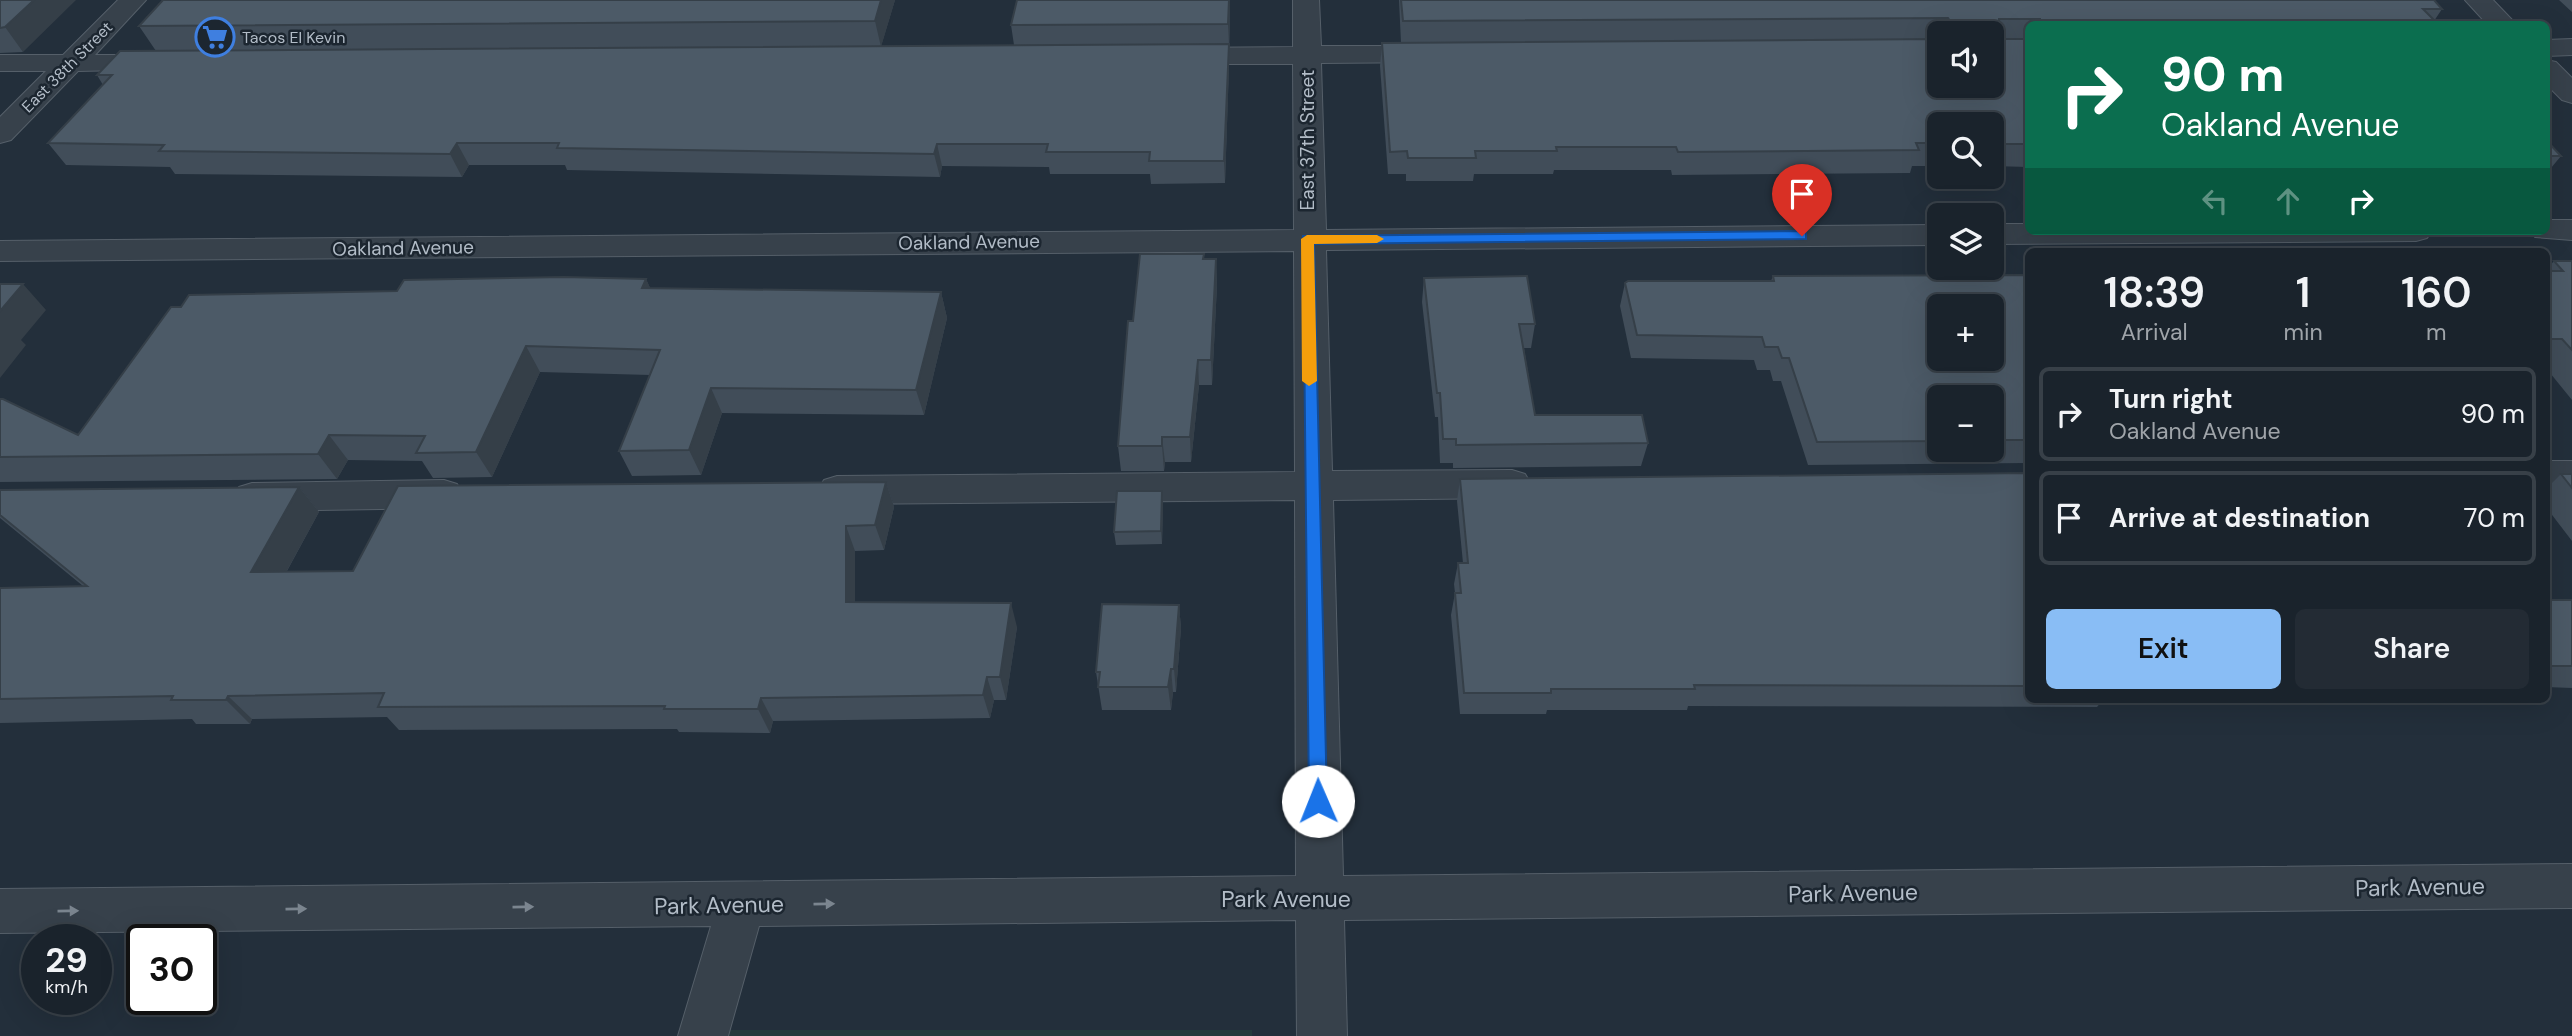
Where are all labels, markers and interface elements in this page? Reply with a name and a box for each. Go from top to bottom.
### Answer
supermarket icon: Tacos El Kevin [194,16,236,58]
street label: East 38th Street [17,17,117,117]
map controls [1927,21,2004,462]
button: sound [1927,21,2004,98]
place label: Tacos El Kevin [242,27,345,48]
text: 90 m [2161,42,2284,106]
icon: right [2046,49,2137,140]
street label: East 37th Street [1295,69,1320,211]
text: Oakland Avenue [2161,104,2400,146]
button: search [1927,112,2004,189]
pin [1772,164,1832,236]
icon: arrive [1783,175,1821,213]
icon: left [2196,182,2234,220]
icon: ahead [2269,182,2307,220]
icon: right [2342,182,2380,220]
button: layers [1927,203,2004,280]
street label: Oakland Avenue [898,228,1040,256]
street label: Oakland Avenue [332,234,474,262]
text: 18:39 [2103,265,2205,320]
text: 1 [2296,265,2310,320]
text: 160 [2401,265,2472,320]
button: + [1927,294,2004,371]
text: Arrival [2121,317,2188,347]
text: min [2283,317,2323,347]
text: m [2426,317,2447,347]
text: Turn right [2109,382,2233,416]
button: − [1927,385,2004,462]
icon: right [2050,395,2088,433]
text: 90 m [2461,397,2525,431]
text: Oakland Avenue [2109,416,2280,446]
icon: arrive [2050,499,2088,537]
text: Arrive at destination [2109,501,2370,535]
text: 70 m [2464,501,2525,535]
button: Exit [2046,609,2281,689]
button: Share [2295,609,2529,689]
position arrow [1281,764,1355,838]
street label: Park Avenue [2355,871,2485,903]
street label: Park Avenue [1788,877,1918,909]
street label: Park Avenue [1221,884,1351,914]
street label: Park Avenue [654,889,784,921]
one-way arrow [813,898,835,909]
one-way arrow [512,901,534,913]
one-way arrow [285,903,307,915]
one-way arrow [57,905,79,917]
speed limit sign: 30 [126,924,217,1015]
text: 29 [45,937,88,983]
text: km/h [45,975,88,999]

